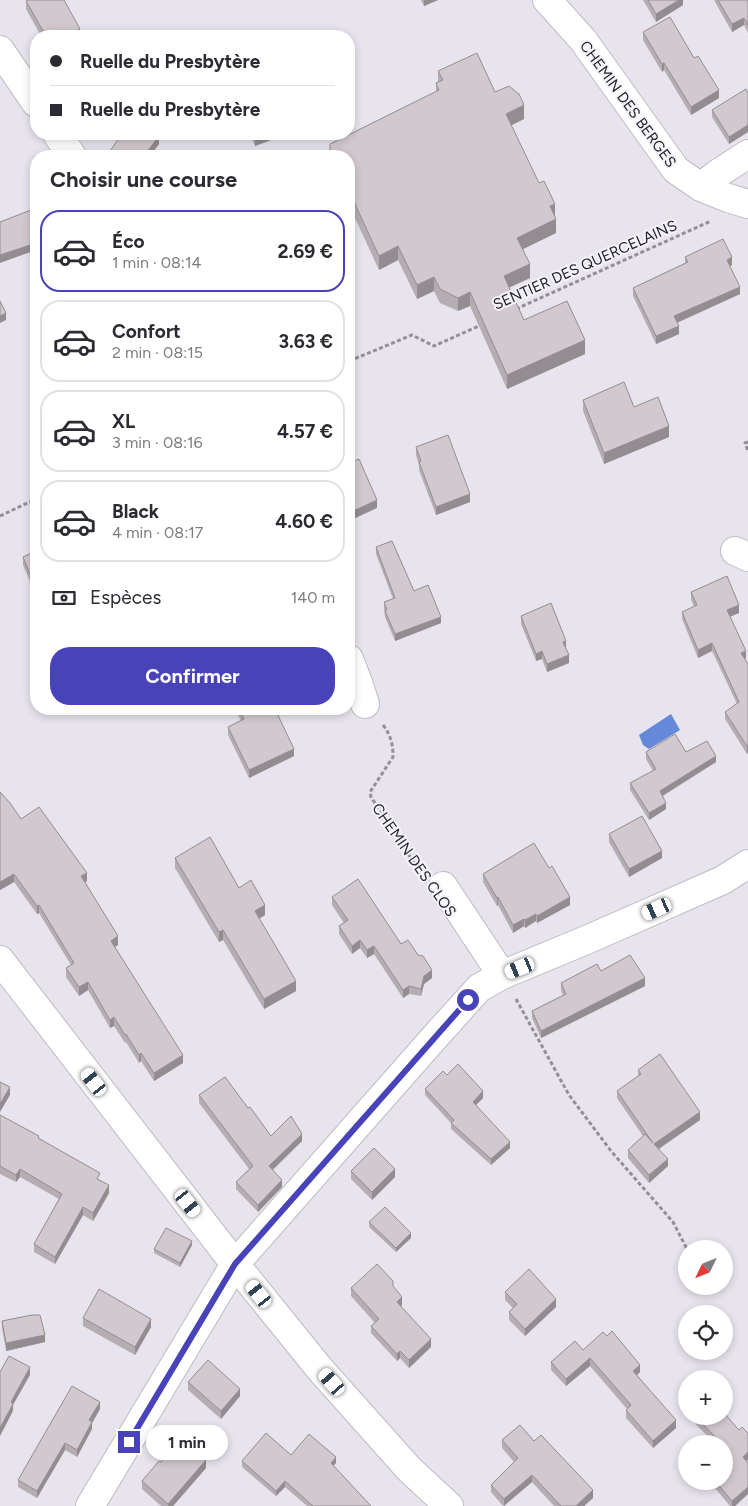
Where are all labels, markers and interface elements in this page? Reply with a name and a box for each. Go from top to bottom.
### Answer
street label: CHEMIN DES BERGES [576,37,680,171]
text: Ruelle du Presbytère [80,50,260,73]
text: Ruelle du Presbytère [80,98,260,121]
text: Choisir une course [50,166,237,193]
street label: SENTIER DES QUERCELAINS [490,216,680,314]
icon: car [52,229,97,274]
text: Éco [112,230,145,253]
text: 2.69 € [278,240,333,263]
text: 1 min · 08:14 [112,253,201,272]
icon: car [52,319,97,364]
text: Confort [112,320,181,343]
text: 3.63 € [278,330,333,353]
text: 2 min · 08:15 [112,343,203,362]
icon: car [52,409,97,454]
text: XL [112,410,135,433]
text: 4.57 € [277,420,333,443]
text: 3 min · 08:16 [112,433,203,452]
icon: car [52,499,97,544]
text: Black [112,500,159,523]
text: 4.60 € [275,510,333,533]
text: 4 min · 08:17 [112,523,203,542]
icon: cash [50,584,78,612]
text: Espèces [90,586,161,609]
text: 140 m [291,588,335,607]
button: Confirmer [50,647,335,705]
street label: CHEMIN DES CLOS [368,800,460,920]
car [640,896,673,922]
car [503,955,536,981]
route start [457,989,479,1011]
car [78,1066,109,1098]
car [172,1187,203,1219]
north arrow [678,1240,732,1295]
map controls [678,1240,733,1490]
car [243,1278,274,1310]
button: locate [678,1305,733,1360]
car [316,1366,347,1398]
button: + [678,1370,733,1425]
callout: 1 min [146,1424,229,1460]
route end [118,1431,140,1453]
text: 1 min [168,1433,206,1452]
button: − [678,1435,733,1490]

